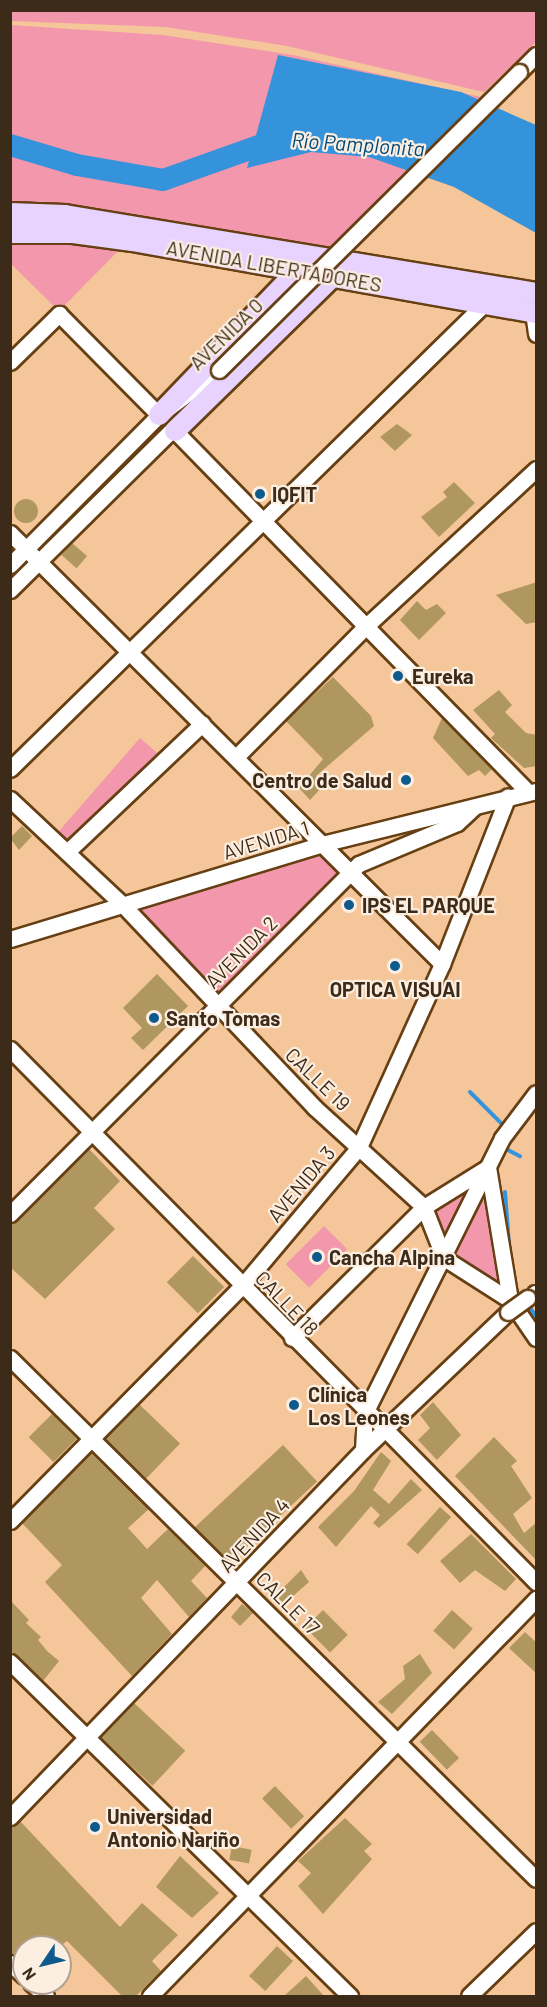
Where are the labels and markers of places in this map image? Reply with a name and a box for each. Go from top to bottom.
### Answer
place label: IQFIT [272,482,317,506]
marker: IQFIT [253,487,267,501]
place label: Eureka [412,664,474,688]
marker: Eureka [389,667,407,685]
place label: Centro de Salud [252,768,392,792]
marker: Centro de Salud [397,771,415,789]
place label: IPS EL PARQUE [362,893,495,917]
marker: IPS EL PARQUE [340,896,358,914]
marker: OPTICA VISUAl [386,957,404,975]
place label: OPTICA VISUAl [330,977,460,1001]
place label: Santo Tomas [166,1006,280,1030]
marker: Santo Tomas [147,1011,161,1025]
place label: Cancha Alpina [329,1245,455,1269]
marker: Cancha Alpina [310,1250,324,1264]
place label: Clínica Los Leones [308,1382,410,1429]
marker: Clínica Los Leones [285,1396,303,1414]
place label: Universidad Antonio Nariño [107,1804,240,1851]
marker: Universidad Antonio Nariño [88,1820,102,1834]

